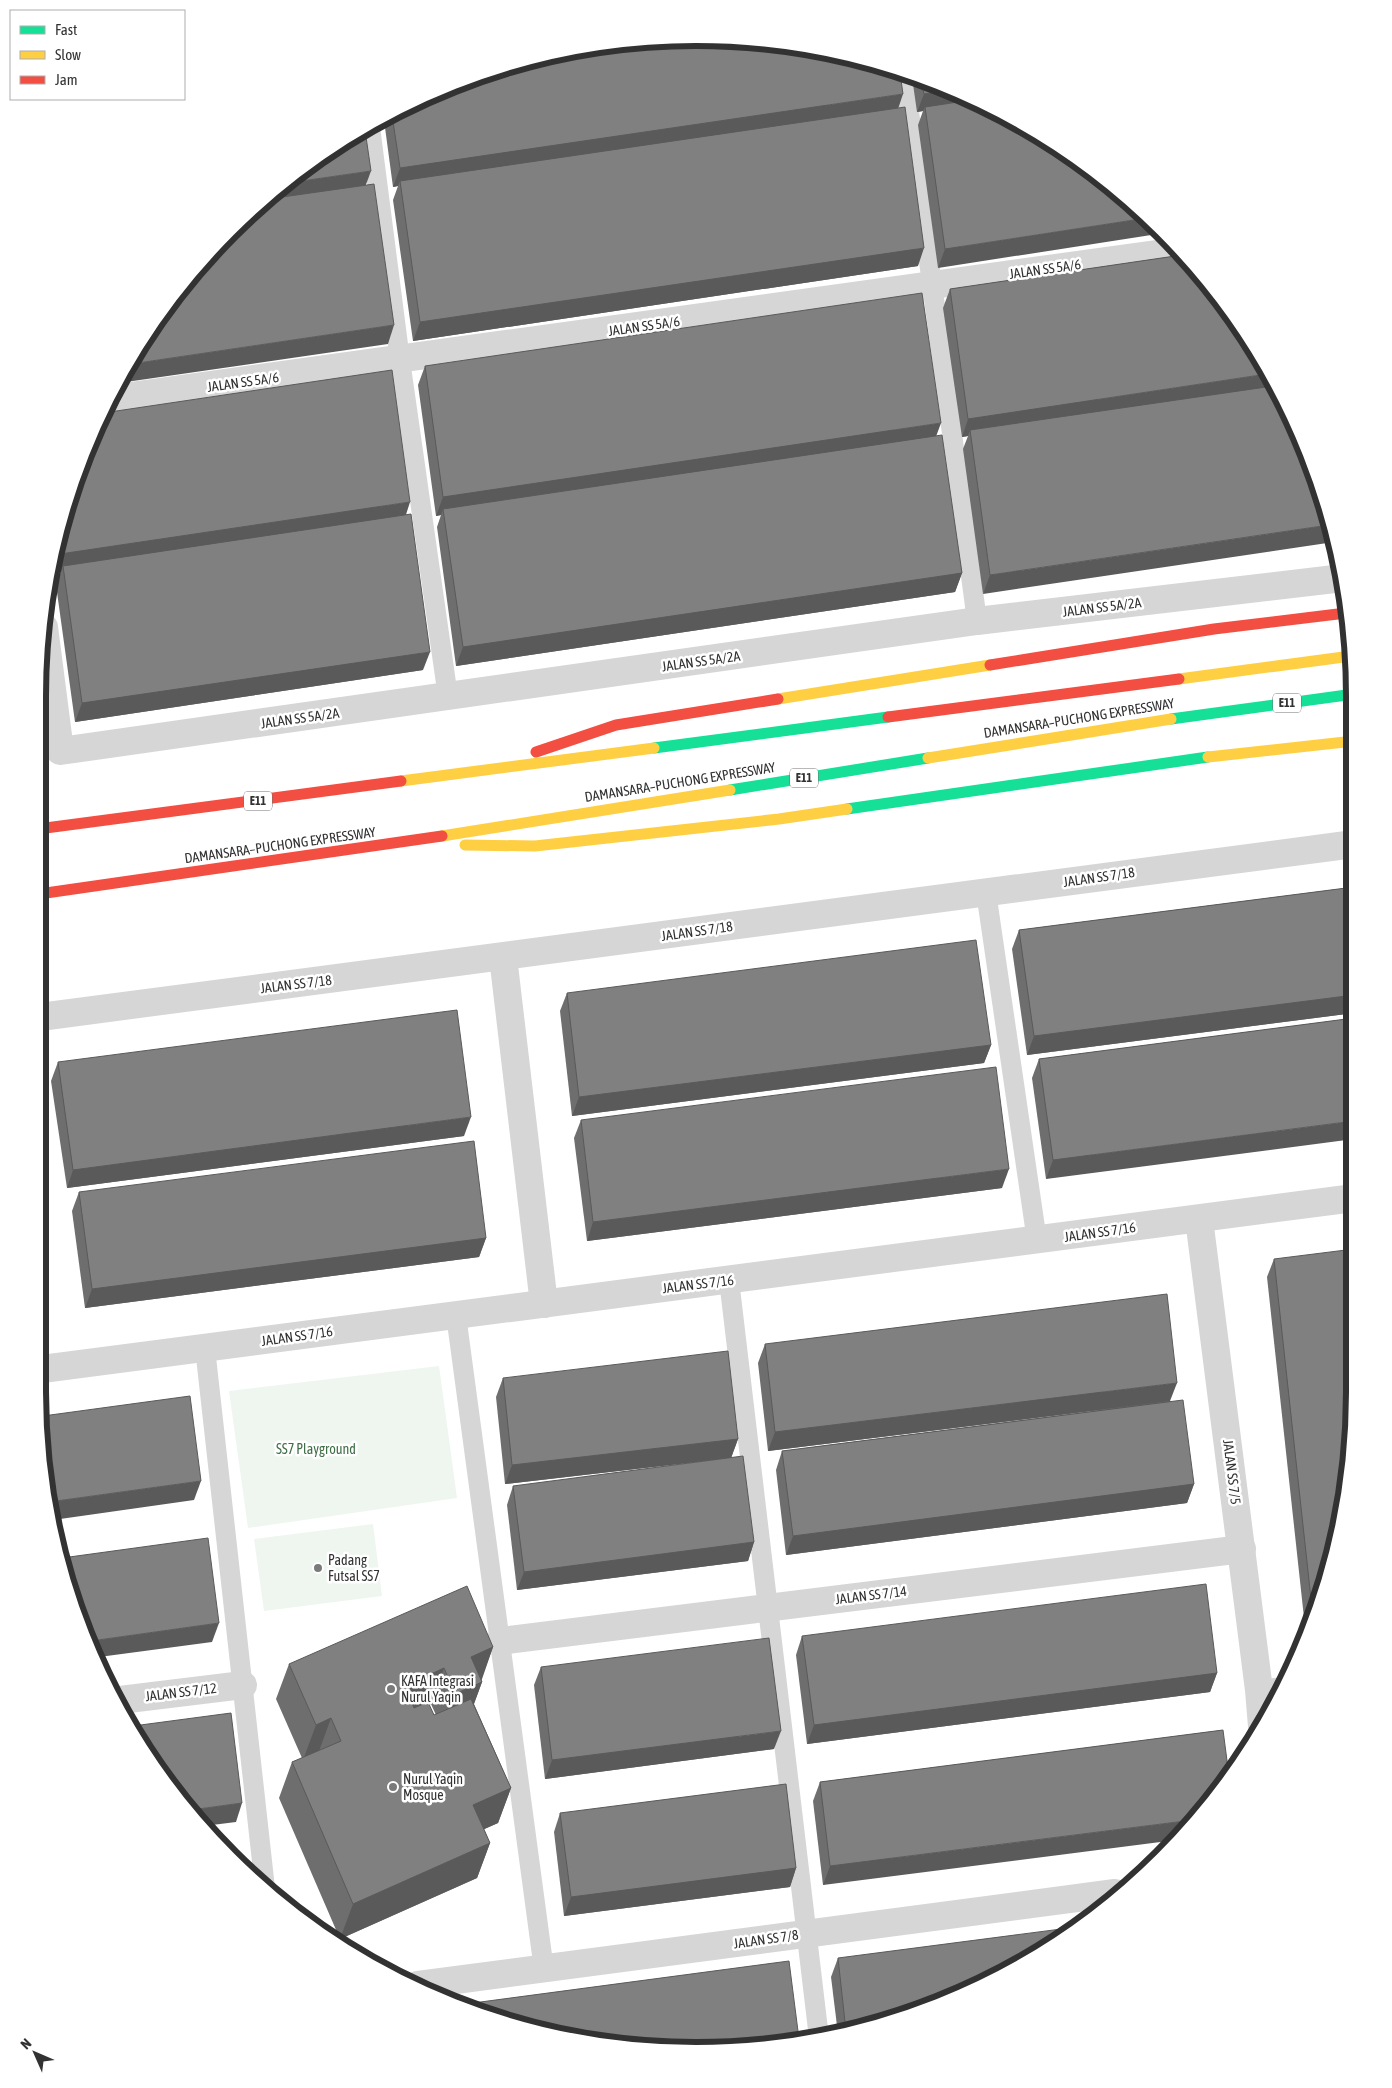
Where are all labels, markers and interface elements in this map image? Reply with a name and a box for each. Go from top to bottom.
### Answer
legend [10,10,185,100]
text: Fast [55,21,77,38]
text: Slow [55,46,81,63]
text: Jam [55,71,78,88]
street label: JALAN SS 5A/6 [1008,256,1082,282]
street label: JALAN SS 5A/6 [607,313,681,339]
street label: JALAN SS 5A/6 [206,369,280,395]
street label: JALAN SS 5A/2A [1062,594,1142,620]
street label: JALAN SS 5A/2A [661,648,741,674]
road number: E11 [1273,694,1301,712]
street label: DAMANSARA–PUCHONG EXPRESSWAY [983,695,1176,741]
street label: JALAN SS 5A/2A [260,705,340,731]
street label: DAMANSARA–PUCHONG EXPRESSWAY [584,759,777,805]
road number: E11 [790,768,818,788]
road number: E11 [244,791,272,810]
street label: DAMANSARA–PUCHONG EXPRESSWAY [183,824,377,866]
street label: JALAN SS 7/18 [1062,864,1136,890]
street label: JALAN SS 7/18 [660,918,734,944]
street label: JALAN SS 7/18 [259,972,333,996]
street label: JALAN SS 7/16 [1063,1219,1137,1245]
street label: JALAN SS 7/16 [661,1272,735,1296]
street label: JALAN SS 7/16 [260,1323,334,1349]
street label: JALAN SS 7/5 [1220,1439,1244,1505]
park label: SS7 Playground [276,1441,356,1457]
place label: Padang Futsal SS7 [328,1552,380,1584]
marker: Padang Futsal SS7 [312,1562,324,1574]
street label: JALAN SS 7/14 [834,1583,908,1607]
place label: KAFA Integrasi Nurul Yaqin [401,1673,474,1705]
street label: JALAN SS 7/12 [144,1680,218,1704]
marker: KAFA Integrasi Nurul Yaqin [385,1683,397,1695]
place label: Nurul Yaqin Mosque [403,1771,463,1803]
marker: Nurul Yaqin Mosque [387,1781,399,1793]
street label: JALAN SS 7/8 [733,1926,800,1951]
north arrow [10,2028,60,2078]
text: N [17,2035,34,2052]

